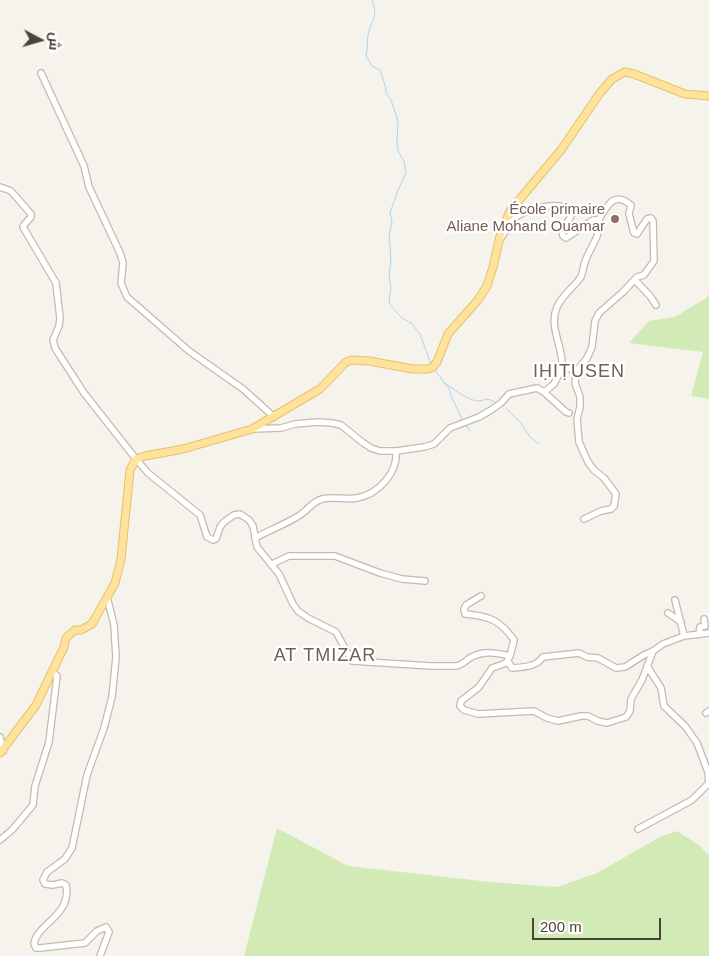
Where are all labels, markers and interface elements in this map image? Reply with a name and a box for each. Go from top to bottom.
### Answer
north arrow [15,15,65,65]
text: ش [46,32,64,51]
place label: École primaire Aliane Mohand Ouamar [447,201,605,236]
marker: École primaire Aliane Mohand Ouamar [609,213,621,225]
district label: IḤIṬUSEN [532,361,626,383]
district label: AT TMIZAR [273,645,377,667]
scale bar [534,908,663,940]
text: 200 m [540,918,582,935]

